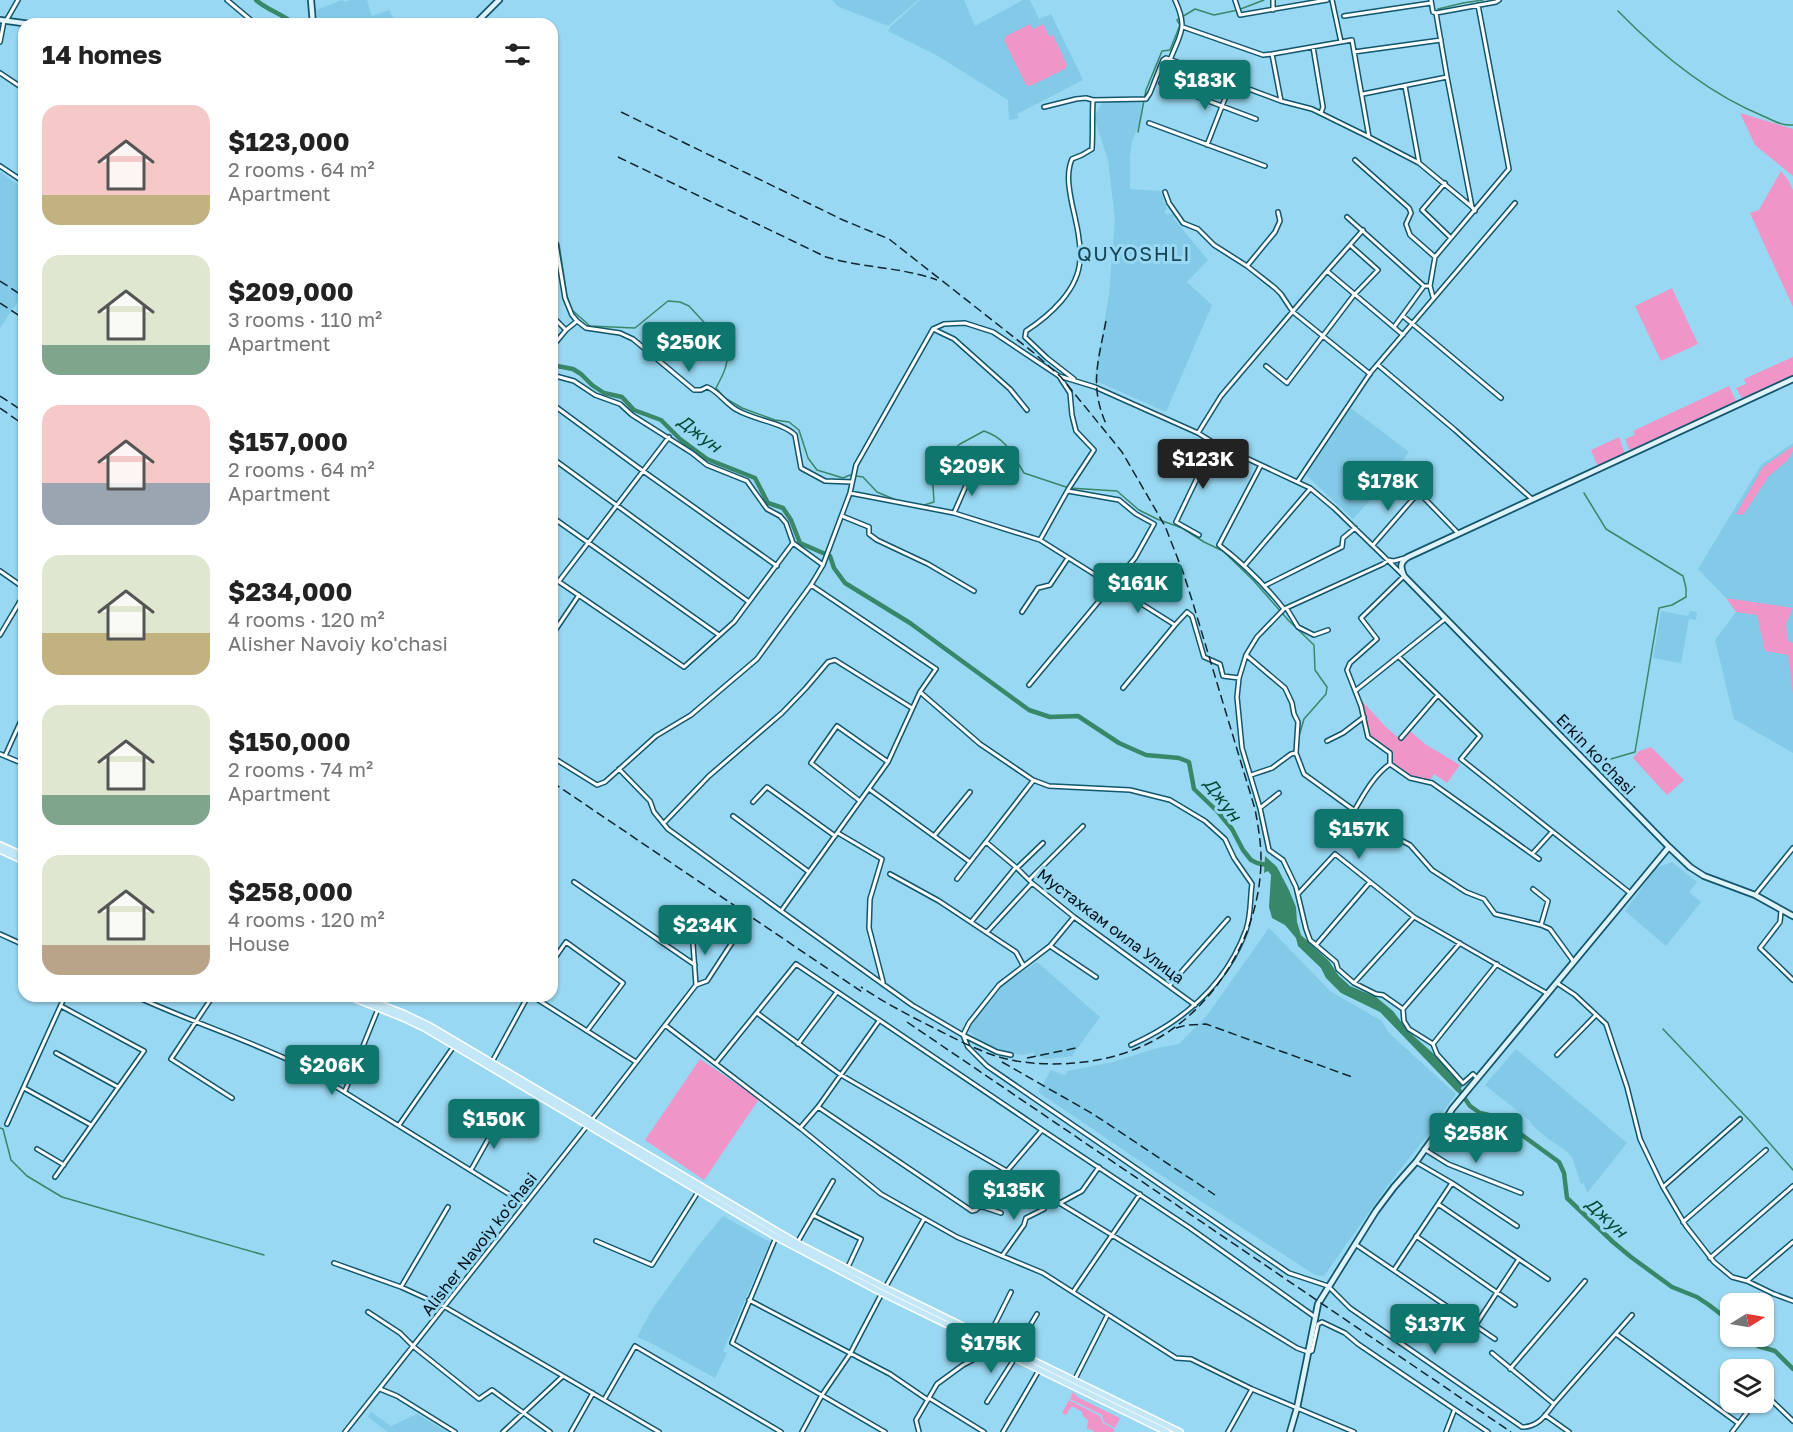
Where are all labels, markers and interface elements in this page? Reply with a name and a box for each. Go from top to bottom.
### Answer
icon: filters [501,38,534,71]
text: 14 homes [42,39,162,70]
pin: $183K [1163,60,1247,111]
text: $183K [1173,67,1237,91]
text: $123,000 [228,126,350,157]
icon: home [90,129,162,201]
text: 2 rooms · 64 m² [228,157,375,181]
text: Apartment [228,181,331,205]
district label: QUYOSHLI [1077,241,1191,265]
text: $209,000 [228,276,354,307]
icon: home [90,279,162,351]
text: 3 rooms · 110 m² [228,307,382,331]
pin: $250K [647,322,731,373]
text: $250K [656,329,722,353]
text: Apartment [228,331,331,355]
water label: Джун [673,409,727,457]
text: $157,000 [228,426,348,457]
icon: home [90,429,162,501]
pin: $123K [1161,439,1245,490]
pin: $209K [930,446,1014,497]
text: $123K [1172,446,1234,470]
text: $209K [939,453,1005,477]
text: 2 rooms · 64 m² [228,457,375,481]
pin: $178K [1346,461,1430,512]
text: $178K [1357,468,1419,492]
text: Apartment [228,481,331,505]
pin: $161K [1096,563,1180,614]
text: $161K [1107,570,1169,594]
text: $234,000 [228,576,352,607]
icon: home [90,579,162,651]
text: 4 rooms · 120 m² [228,607,385,631]
text: Alisher Navoiy ko'chasi [228,631,448,655]
street label: Erkin ko'chasi [1552,709,1640,799]
text: $150,000 [228,726,351,757]
icon: home [90,729,162,801]
text: 2 rooms · 74 m² [228,757,373,781]
water label: Джун [1199,772,1247,826]
text: Apartment [228,781,331,805]
pin: $157K [1317,809,1401,860]
text: $157K [1328,816,1390,840]
street label: Мустахкам оила Улица [1033,864,1189,988]
text: $258,000 [228,876,353,907]
icon: home [90,879,162,951]
pin: $234K [663,905,747,956]
text: 4 rooms · 120 m² [228,907,385,931]
text: $234K [673,912,737,936]
text: House [228,931,290,955]
pin: $206K [290,1045,374,1096]
text: $206K [299,1052,365,1076]
pin: $150K [452,1099,536,1150]
text: $150K [462,1106,526,1130]
pin: $258K [1434,1113,1518,1164]
text: $258K [1443,1120,1509,1144]
street label: Alisher Navoiy ko'chasi [417,1169,541,1319]
pin: $135K [972,1170,1056,1221]
text: $135K [983,1177,1045,1201]
water label: Джун [1581,1192,1633,1242]
north arrow [1720,1293,1774,1347]
map controls [1720,1293,1774,1413]
pin: $137K [1393,1304,1477,1355]
text: $137K [1404,1311,1466,1335]
pin: $175K [949,1323,1033,1374]
text: $175K [960,1330,1022,1354]
button: layers [1720,1359,1774,1413]

